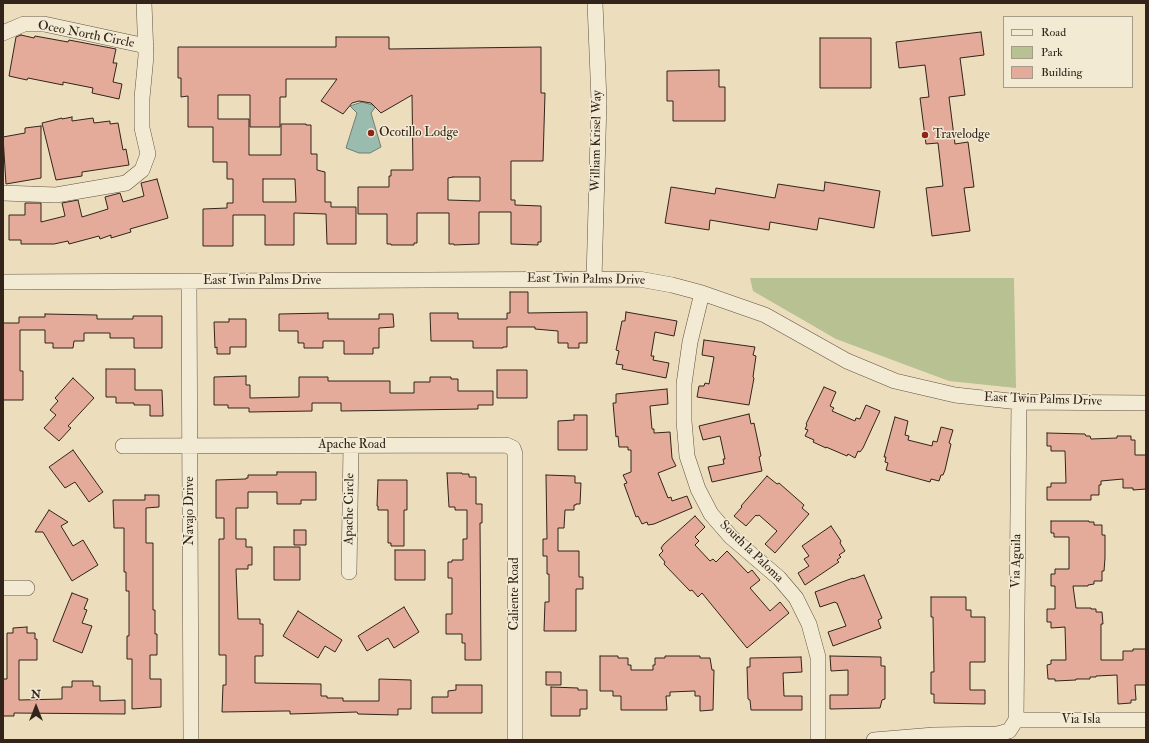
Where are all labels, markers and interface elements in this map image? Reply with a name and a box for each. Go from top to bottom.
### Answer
legend [1003,16,1133,88]
street label: Oceo North Circle [36,18,136,52]
text: Road [1041,25,1066,40]
text: Park [1041,45,1063,60]
text: Building [1041,65,1082,80]
street label: William Krisel Way [588,90,606,192]
place label: Ocotillo Lodge [379,125,458,141]
place label: Travelodge [933,127,990,143]
marker: Ocotillo Lodge [366,128,376,138]
marker: Travelodge [920,130,930,140]
street label: East Twin Palms Drive [527,271,645,289]
street label: East Twin Palms Drive [203,273,321,289]
street label: East Twin Palms Drive [984,390,1102,410]
street label: Apache Road [318,437,386,453]
street label: Apache Circle [342,473,358,545]
street label: Navajo Drive [182,476,198,546]
street label: South la Paloma [716,518,786,586]
street label: Via Aguila [1009,534,1025,588]
street label: Caliente Road [507,557,523,631]
north arrow [16,687,56,727]
text: N [31,688,41,701]
street label: Via Isla [1061,712,1101,728]

